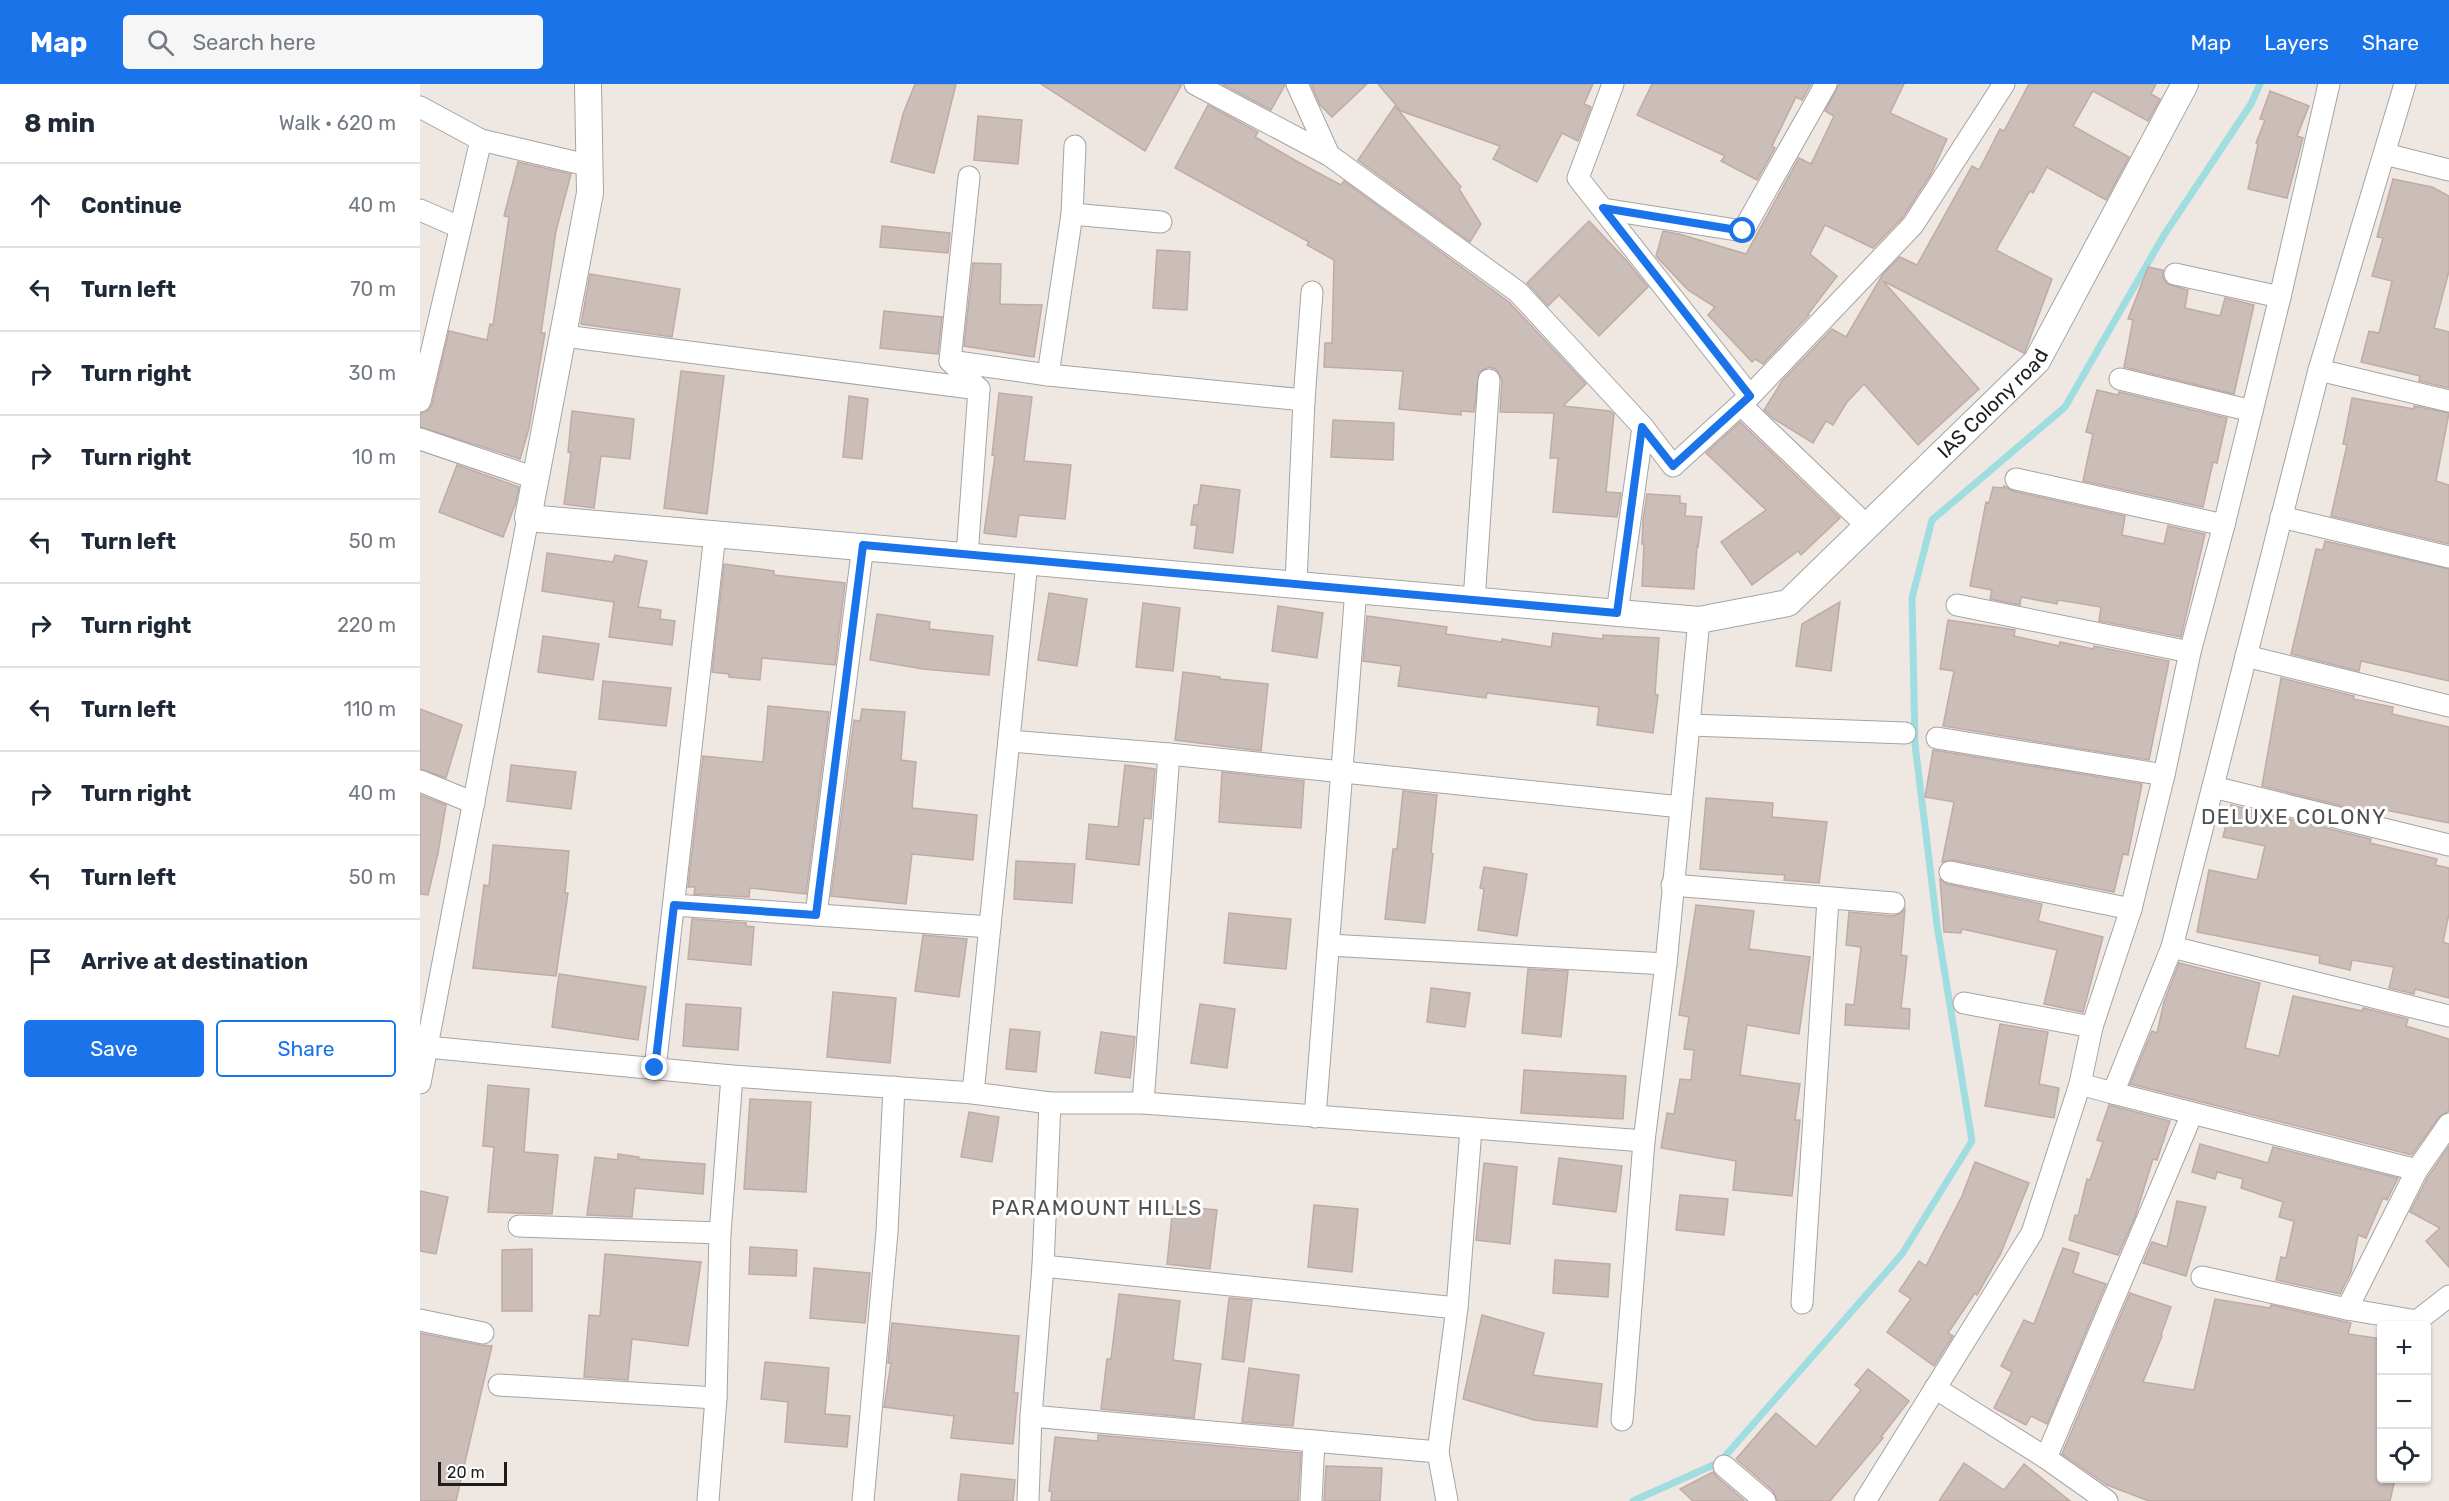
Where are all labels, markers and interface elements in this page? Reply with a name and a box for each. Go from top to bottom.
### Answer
search box [123,15,543,69]
text: Map [30,26,87,59]
icon: search [144,26,177,59]
text: Search here [192,29,316,56]
text: Map [2190,30,2231,55]
text: Layers [2264,30,2329,55]
text: Share [2362,30,2419,55]
text: 8 min [24,108,95,139]
text: Walk · 620 m [279,111,396,135]
icon: ahead [24,189,57,222]
text: Continue [81,192,182,219]
text: 40 m [348,193,396,217]
route start [1729,217,1755,243]
icon: left [24,273,57,306]
text: Turn left [81,276,176,303]
text: 70 m [350,277,396,301]
street label: IAS Colony road [1932,345,2053,463]
icon: right [24,357,57,390]
text: Turn right [81,360,191,387]
text: 30 m [349,361,396,385]
icon: right [24,441,57,474]
text: Turn right [81,444,191,471]
text: 10 m [352,445,396,469]
icon: left [24,525,57,558]
text: Turn left [81,528,176,555]
text: 50 m [349,529,396,553]
icon: right [24,609,57,642]
text: Turn right [81,612,191,639]
text: 220 m [337,613,396,637]
icon: left [24,693,57,726]
text: Turn left [81,696,176,723]
text: 110 m [344,697,396,721]
icon: right [24,777,57,810]
text: Turn right [81,780,191,807]
text: 40 m [348,781,396,805]
district label: DELUXE COLONY [2201,804,2387,829]
icon: left [24,861,57,894]
text: Turn left [81,864,176,891]
text: 50 m [349,865,396,889]
icon: arrive [24,945,57,978]
text: Arrive at destination [81,948,308,975]
button: Save [24,1020,204,1077]
button: Share [216,1020,396,1077]
route end [641,1054,667,1080]
district label: PARAMOUNT HILLS [991,1195,1203,1220]
map controls [2377,1321,2431,1483]
button: + [2377,1321,2431,1375]
button: − [2377,1375,2431,1429]
button: locate [2377,1429,2431,1483]
scale bar [438,1459,507,1486]
text: 20 m [447,1463,485,1482]

